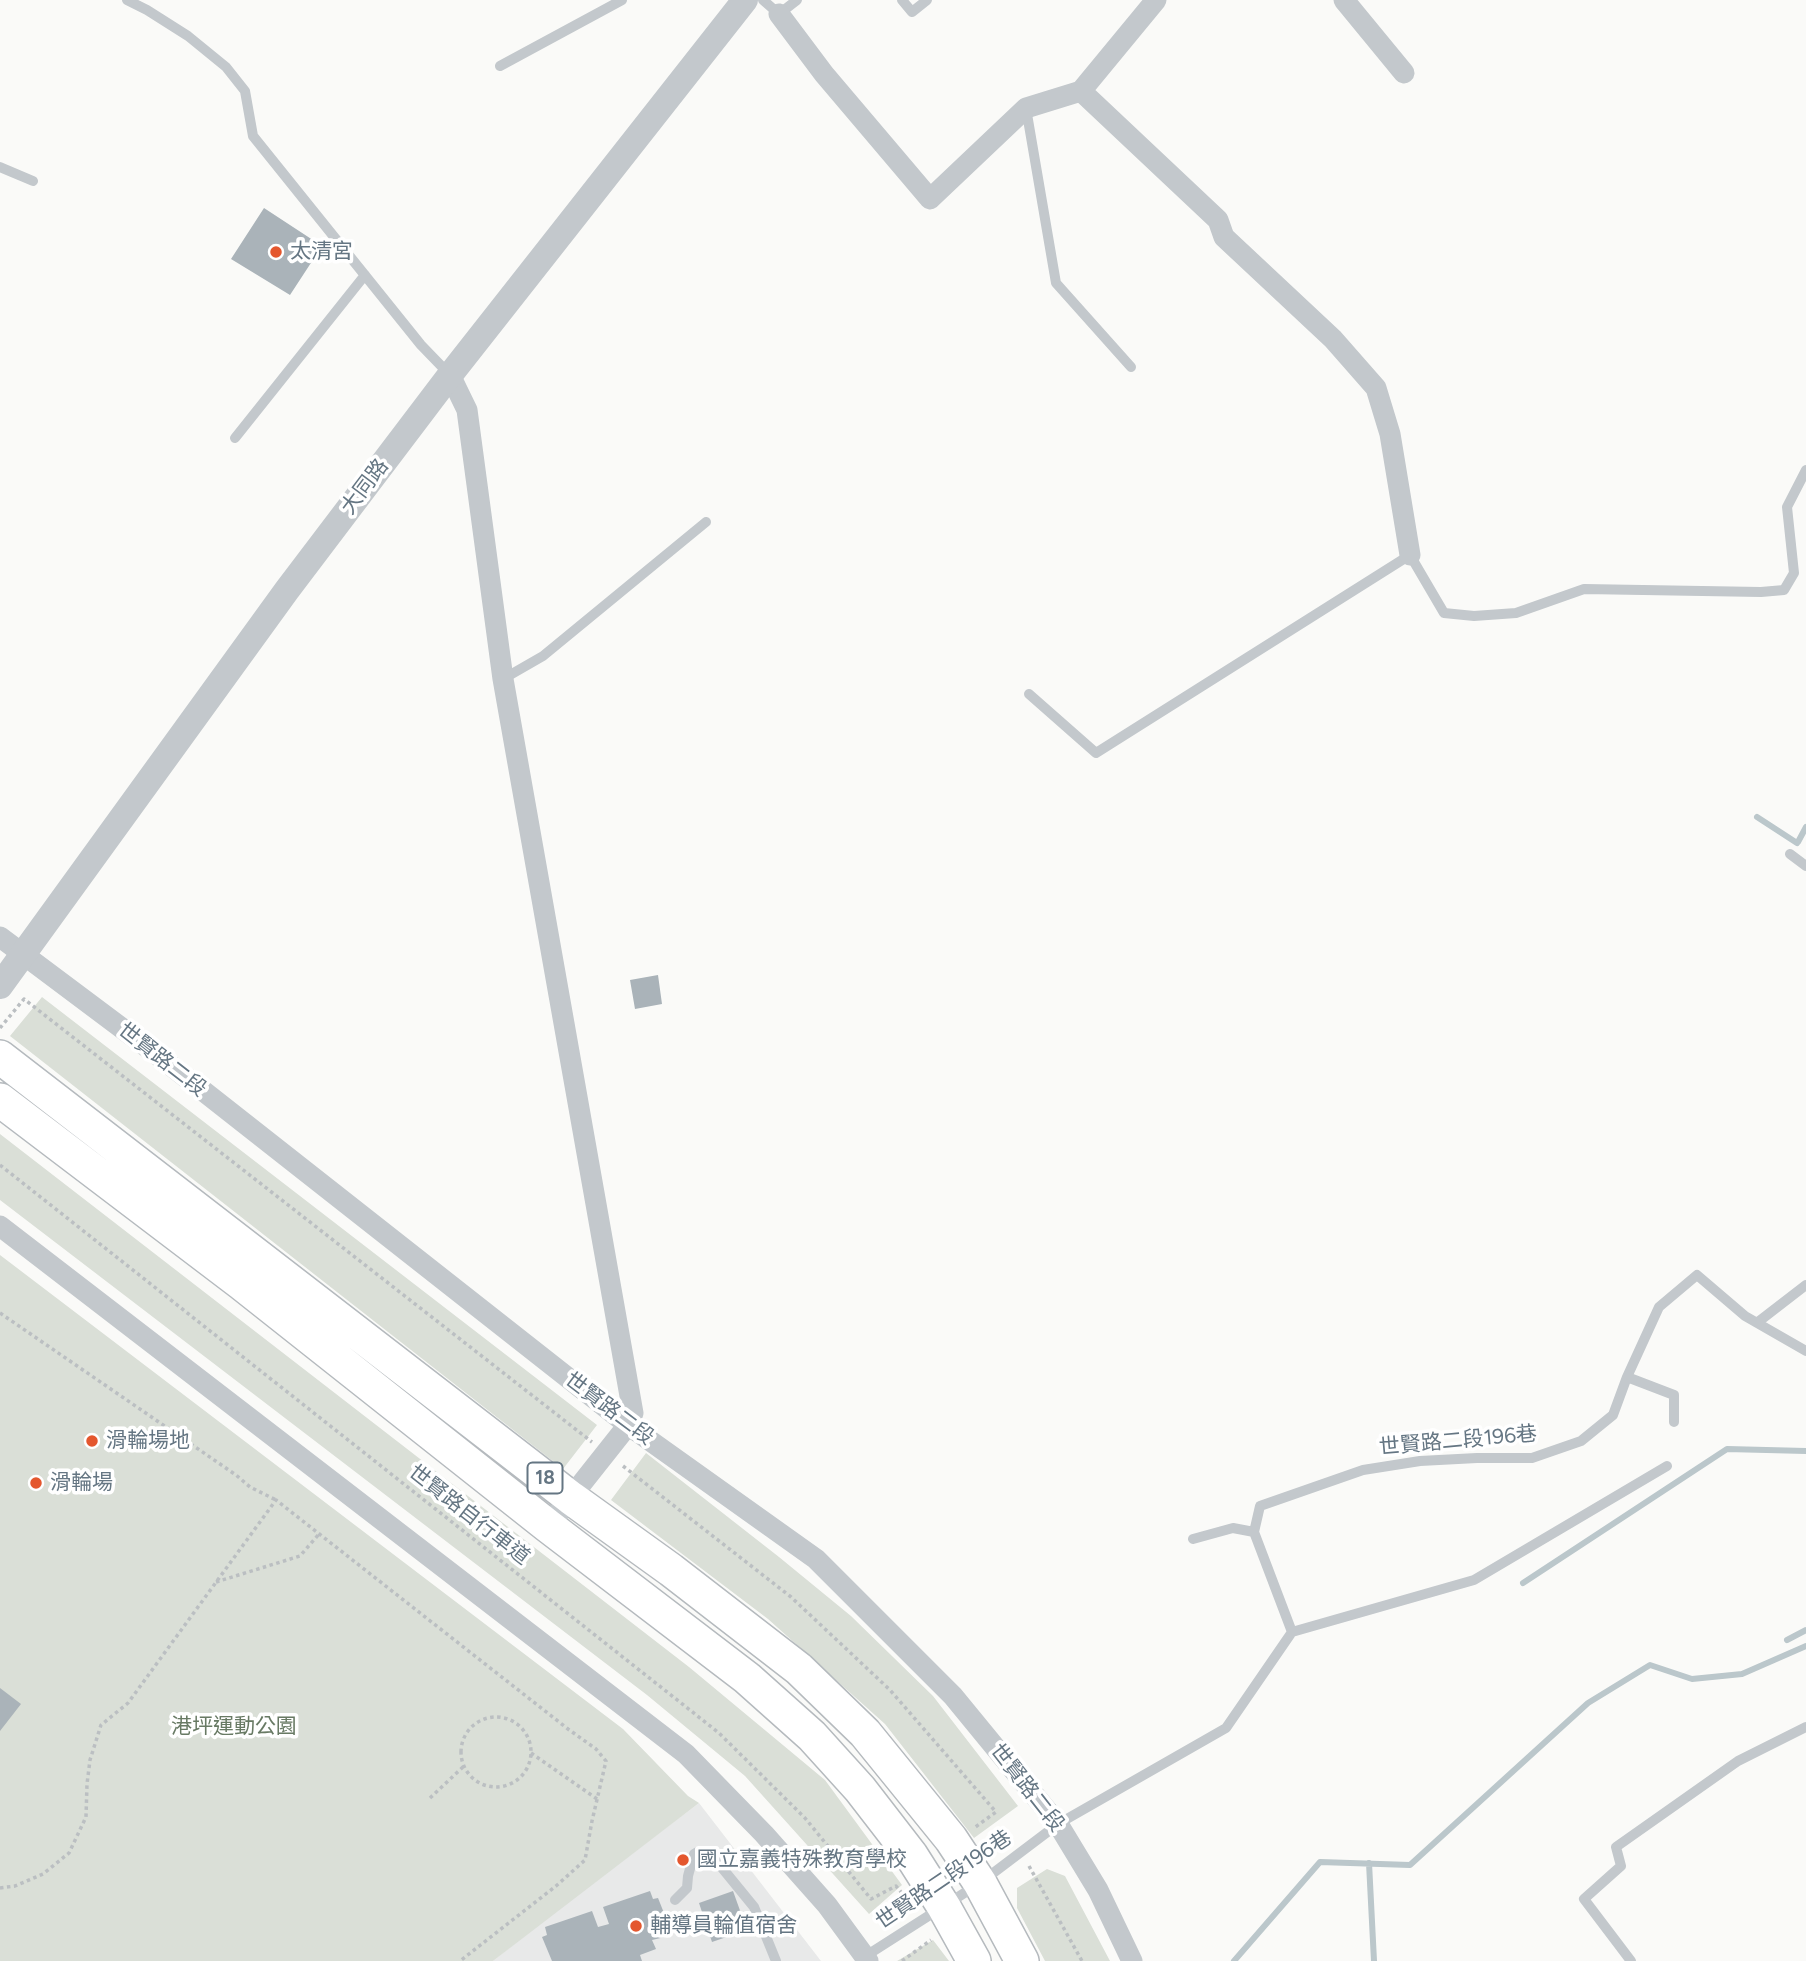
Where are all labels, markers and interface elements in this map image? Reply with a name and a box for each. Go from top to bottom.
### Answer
place label: 太清宮 [290,239,353,265]
marker: 太清宮 [268,244,284,260]
street label: 大同路 [336,454,394,520]
street label: 世賢路二段 [113,1018,211,1102]
street label: 世賢路二段 [559,1367,659,1451]
street label: 世賢路二段196巷 [1378,1422,1538,1460]
place label: 滑輪場地 [106,1428,190,1454]
marker: 滑輪場地 [84,1433,100,1449]
street label: 世賢路自行車道 [403,1460,535,1570]
road number: 18 [528,1462,562,1494]
place label: 滑輪場 [50,1470,113,1496]
marker: 滑輪場 [28,1475,44,1491]
park label: 港坪運動公園 [171,1714,297,1740]
street label: 世賢路二段 [985,1739,1069,1837]
street label: 世賢路二段196巷 [871,1825,1017,1935]
place label: 國立嘉義特殊教育學校 [697,1847,907,1873]
marker: 國立嘉義特殊教育學校 [675,1852,691,1868]
place label: 輔導員輪值宿舍 [650,1913,797,1939]
marker: 輔導員輪值宿舍 [628,1918,644,1934]

